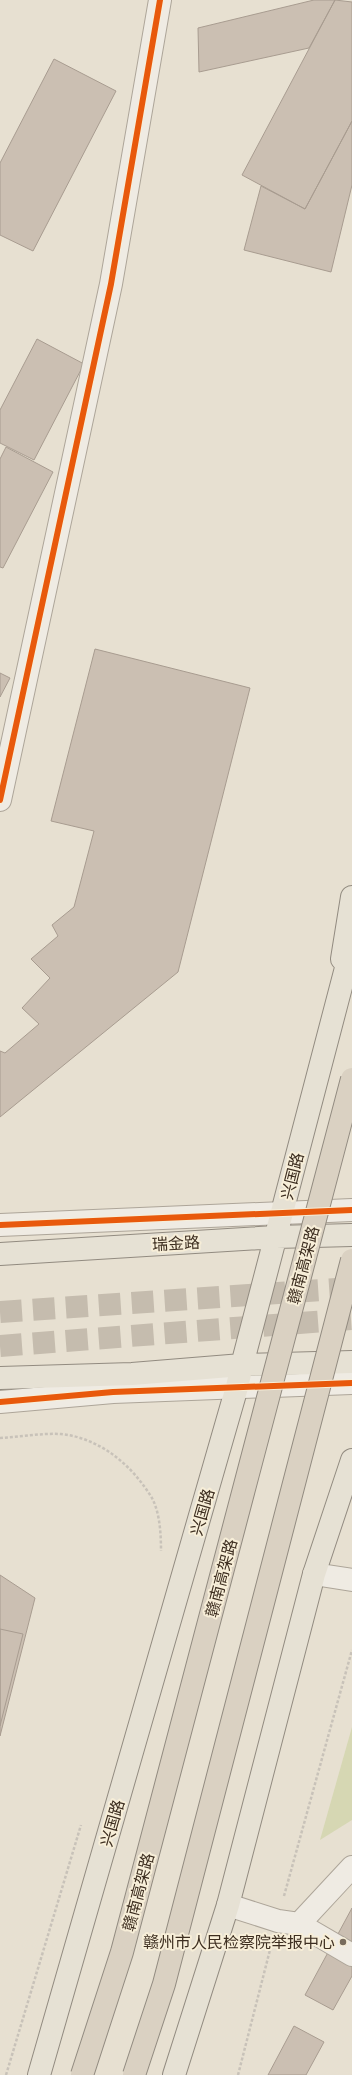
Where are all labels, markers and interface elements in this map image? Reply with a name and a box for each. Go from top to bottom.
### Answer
street label: 兴国路 [276,1150,310,1202]
street label: 赣南高架路 [282,1224,326,1307]
street label: 瑞金路 [151,1231,201,1257]
street label: 兴国路 [185,1486,221,1539]
street label: 赣南高架路 [200,1537,244,1620]
street label: 兴国路 [95,1797,131,1850]
street label: 赣南高架路 [117,1851,161,1934]
place label: 赣州市人民检察院举报中心 [143,1931,335,1955]
marker: 赣州市人民检察院举报中心 [338,1937,348,1947]

